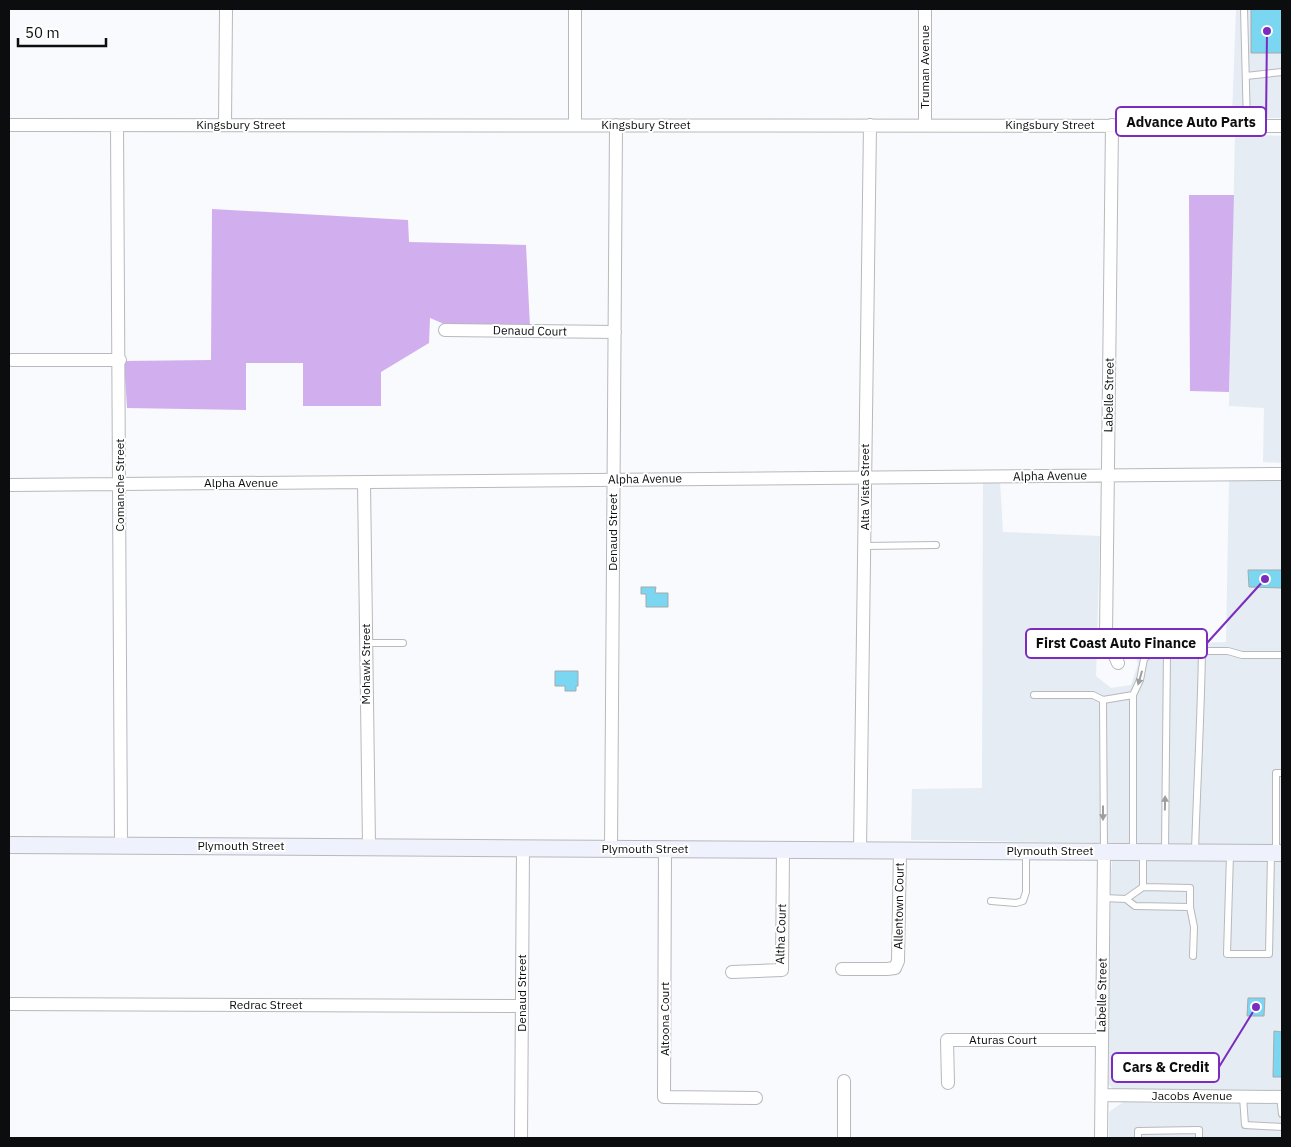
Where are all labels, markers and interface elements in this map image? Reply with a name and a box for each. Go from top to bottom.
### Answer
scale bar [18,15,105,47]
text: 50 m [25,23,60,42]
street label: Truman Avenue [917,25,932,109]
callout: Advance Auto Parts [1116,107,1266,136]
text: Advance Auto Parts [1126,113,1256,131]
street label: Kingsbury Street [196,117,286,132]
street label: Kingsbury Street [601,117,691,132]
street label: Kingsbury Street [1005,117,1095,132]
street label: Denaud Court [493,322,567,339]
street label: Labelle Street [1100,357,1117,432]
street label: Comanche Street [112,438,127,532]
street label: Alta Vista Street [857,444,872,530]
street label: Alpha Avenue [1013,467,1088,484]
street label: Alpha Avenue [608,470,683,487]
street label: Alpha Avenue [204,475,278,490]
street label: Denaud Street [605,493,620,571]
street label: Mohawk Street [358,624,373,704]
callout: First Coast Auto Finance [1026,629,1207,658]
text: First Coast Auto Finance [1036,634,1196,652]
one-way arrow [1135,670,1143,685]
one-way arrow [1161,795,1169,811]
one-way arrow [1099,806,1107,822]
street label: Plymouth Street [197,838,285,853]
street label: Plymouth Street [601,841,689,856]
street label: Plymouth Street [1006,843,1094,858]
street label: Allentown Court [890,862,907,950]
street label: Altha Court [772,903,789,965]
street label: Denaud Street [514,954,529,1032]
street label: Labelle Street [1093,957,1110,1032]
street label: Altoona Court [657,982,672,1056]
street label: Redrac Street [229,997,303,1012]
street label: Aturas Court [969,1032,1037,1047]
callout: Cars & Credit [1112,1053,1219,1082]
text: Cars & Credit [1123,1058,1209,1076]
street label: Jacobs Avenue [1152,1088,1233,1103]

